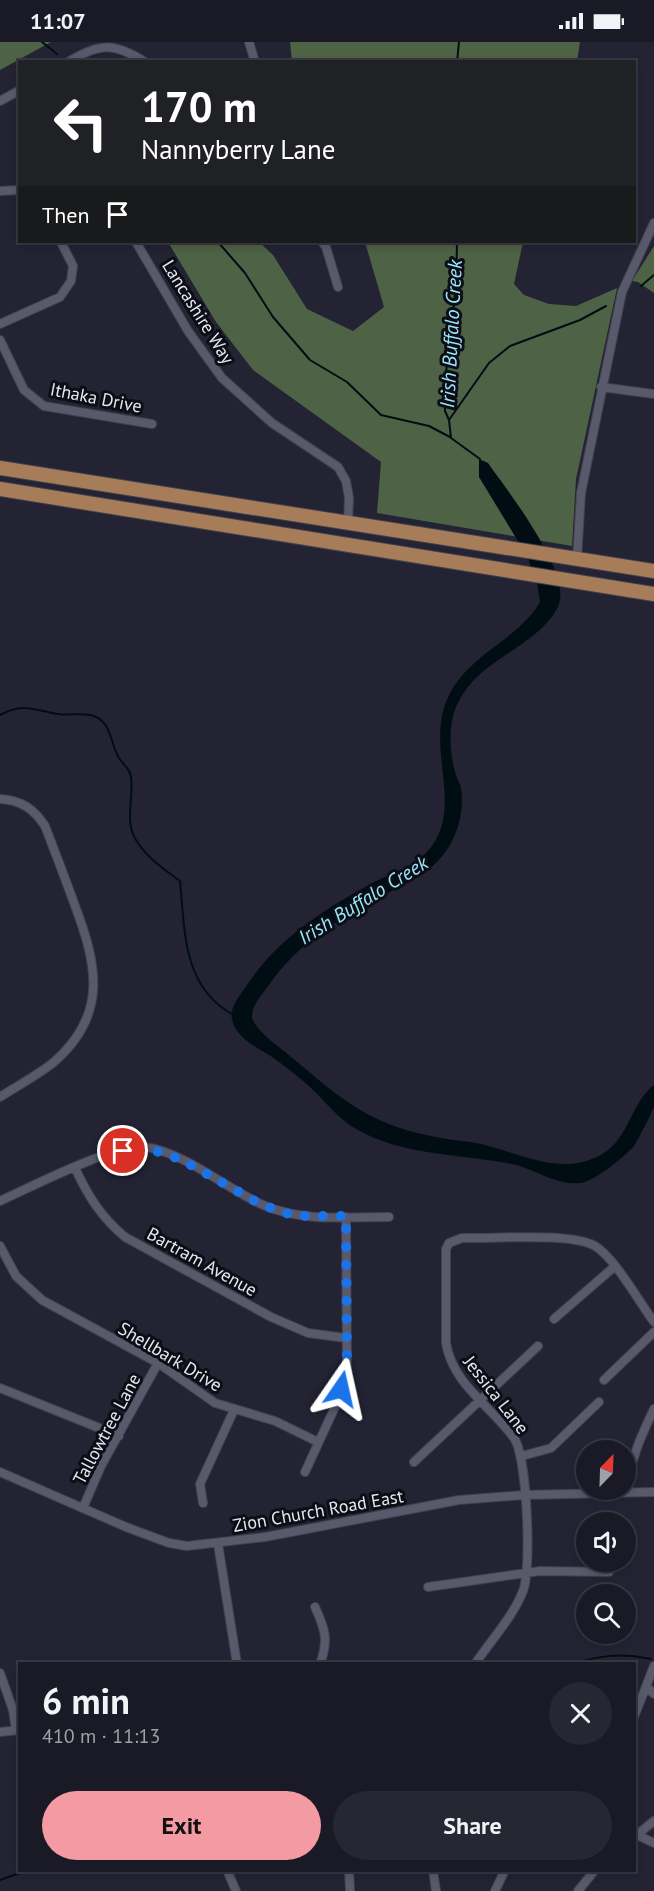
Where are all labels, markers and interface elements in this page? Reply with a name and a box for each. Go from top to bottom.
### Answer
text: 11:07 [30,7,86,35]
text: 170 m [141,79,257,134]
icon: left [42,84,120,162]
text: Nannyberry Lane [141,132,335,166]
icon: arrive [101,198,134,231]
text: Then [42,201,89,229]
street label: Lancashire Way [157,256,240,368]
water label: Irish Buffalo Creek [434,258,468,409]
street label: Ithaka Drive [48,377,144,418]
water label: Irish Buffalo Creek [293,849,434,950]
pin [97,1125,148,1176]
icon: arrive [106,1134,139,1167]
street label: Bartram Avenue [143,1222,261,1301]
street label: Shellbark Drive [114,1317,226,1397]
street label: Jessica Lane [458,1350,534,1438]
position arrow [309,1357,373,1421]
street label: Tallowtree Lane [68,1369,145,1488]
north arrow [576,1440,636,1500]
map controls [576,1440,636,1644]
street label: Zion Church Road East [231,1484,405,1537]
button: sound [576,1512,636,1572]
button: search [576,1584,636,1644]
text: 6 min [42,1677,130,1724]
button: close [549,1682,612,1745]
text: 410 m · 11:13 [42,1723,160,1749]
button: Exit [42,1791,321,1860]
button: Share [333,1791,612,1860]

